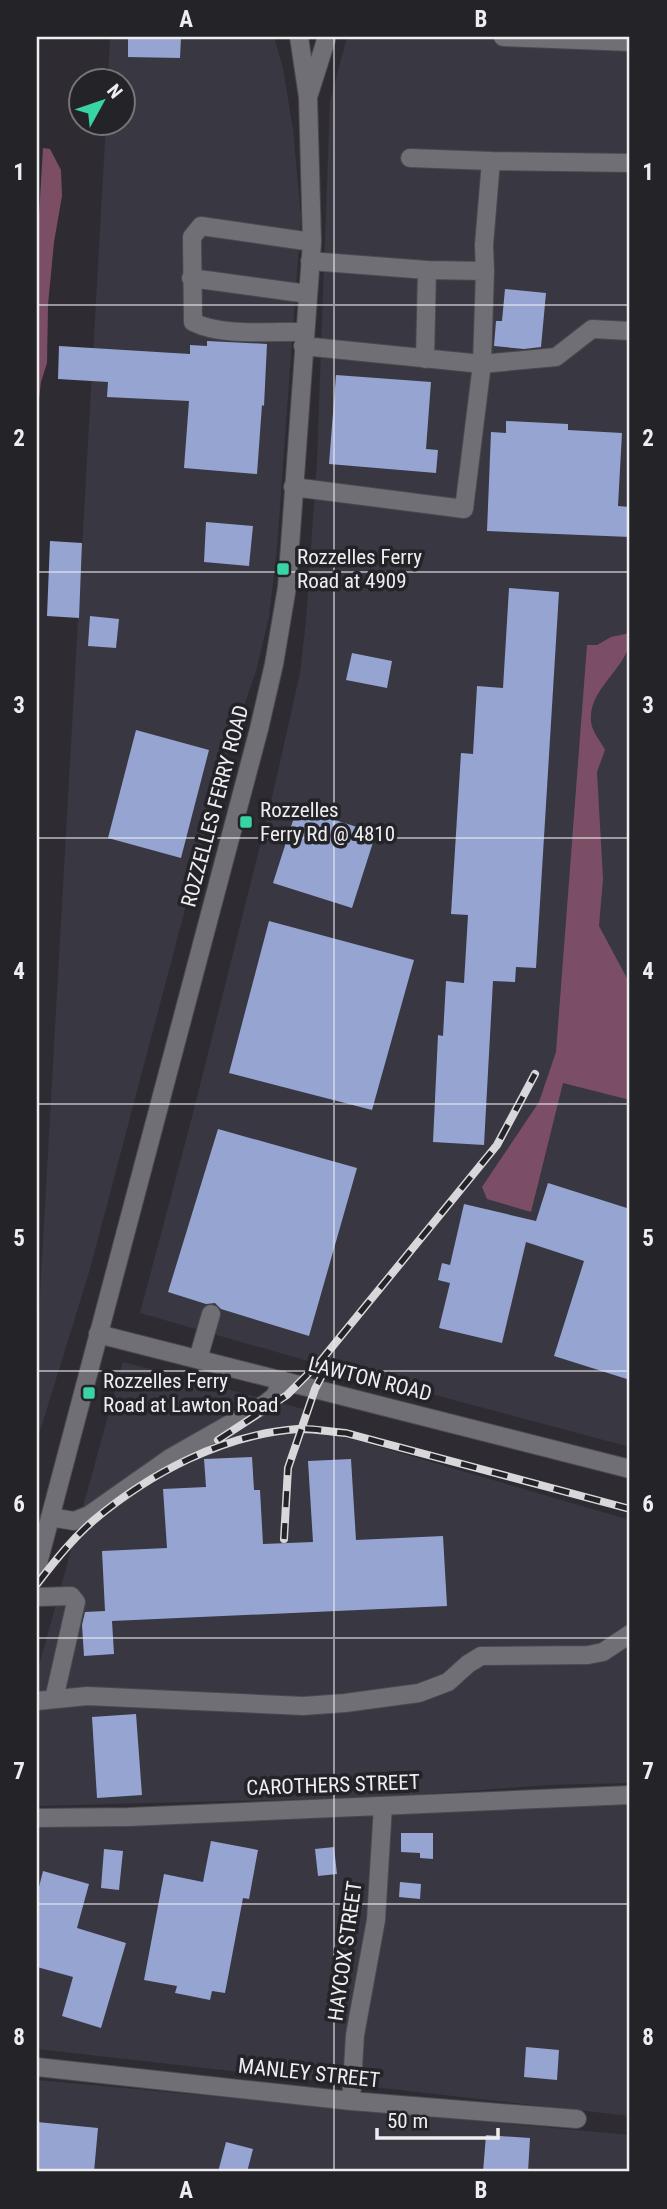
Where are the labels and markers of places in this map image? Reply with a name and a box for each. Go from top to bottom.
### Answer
place label: Rozzelles Ferry Road at 4909 [297,545,422,593]
marker: Rozzelles Ferry Road at 4909 [275,561,291,577]
place label: Rozzelles Ferry Rd @ 4810 [260,798,395,846]
marker: Rozzelles Ferry Rd @ 4810 [238,814,254,830]
place label: Rozzelles Ferry Road at Lawton Road [103,1369,278,1417]
marker: Rozzelles Ferry Road at Lawton Road [81,1385,97,1401]

